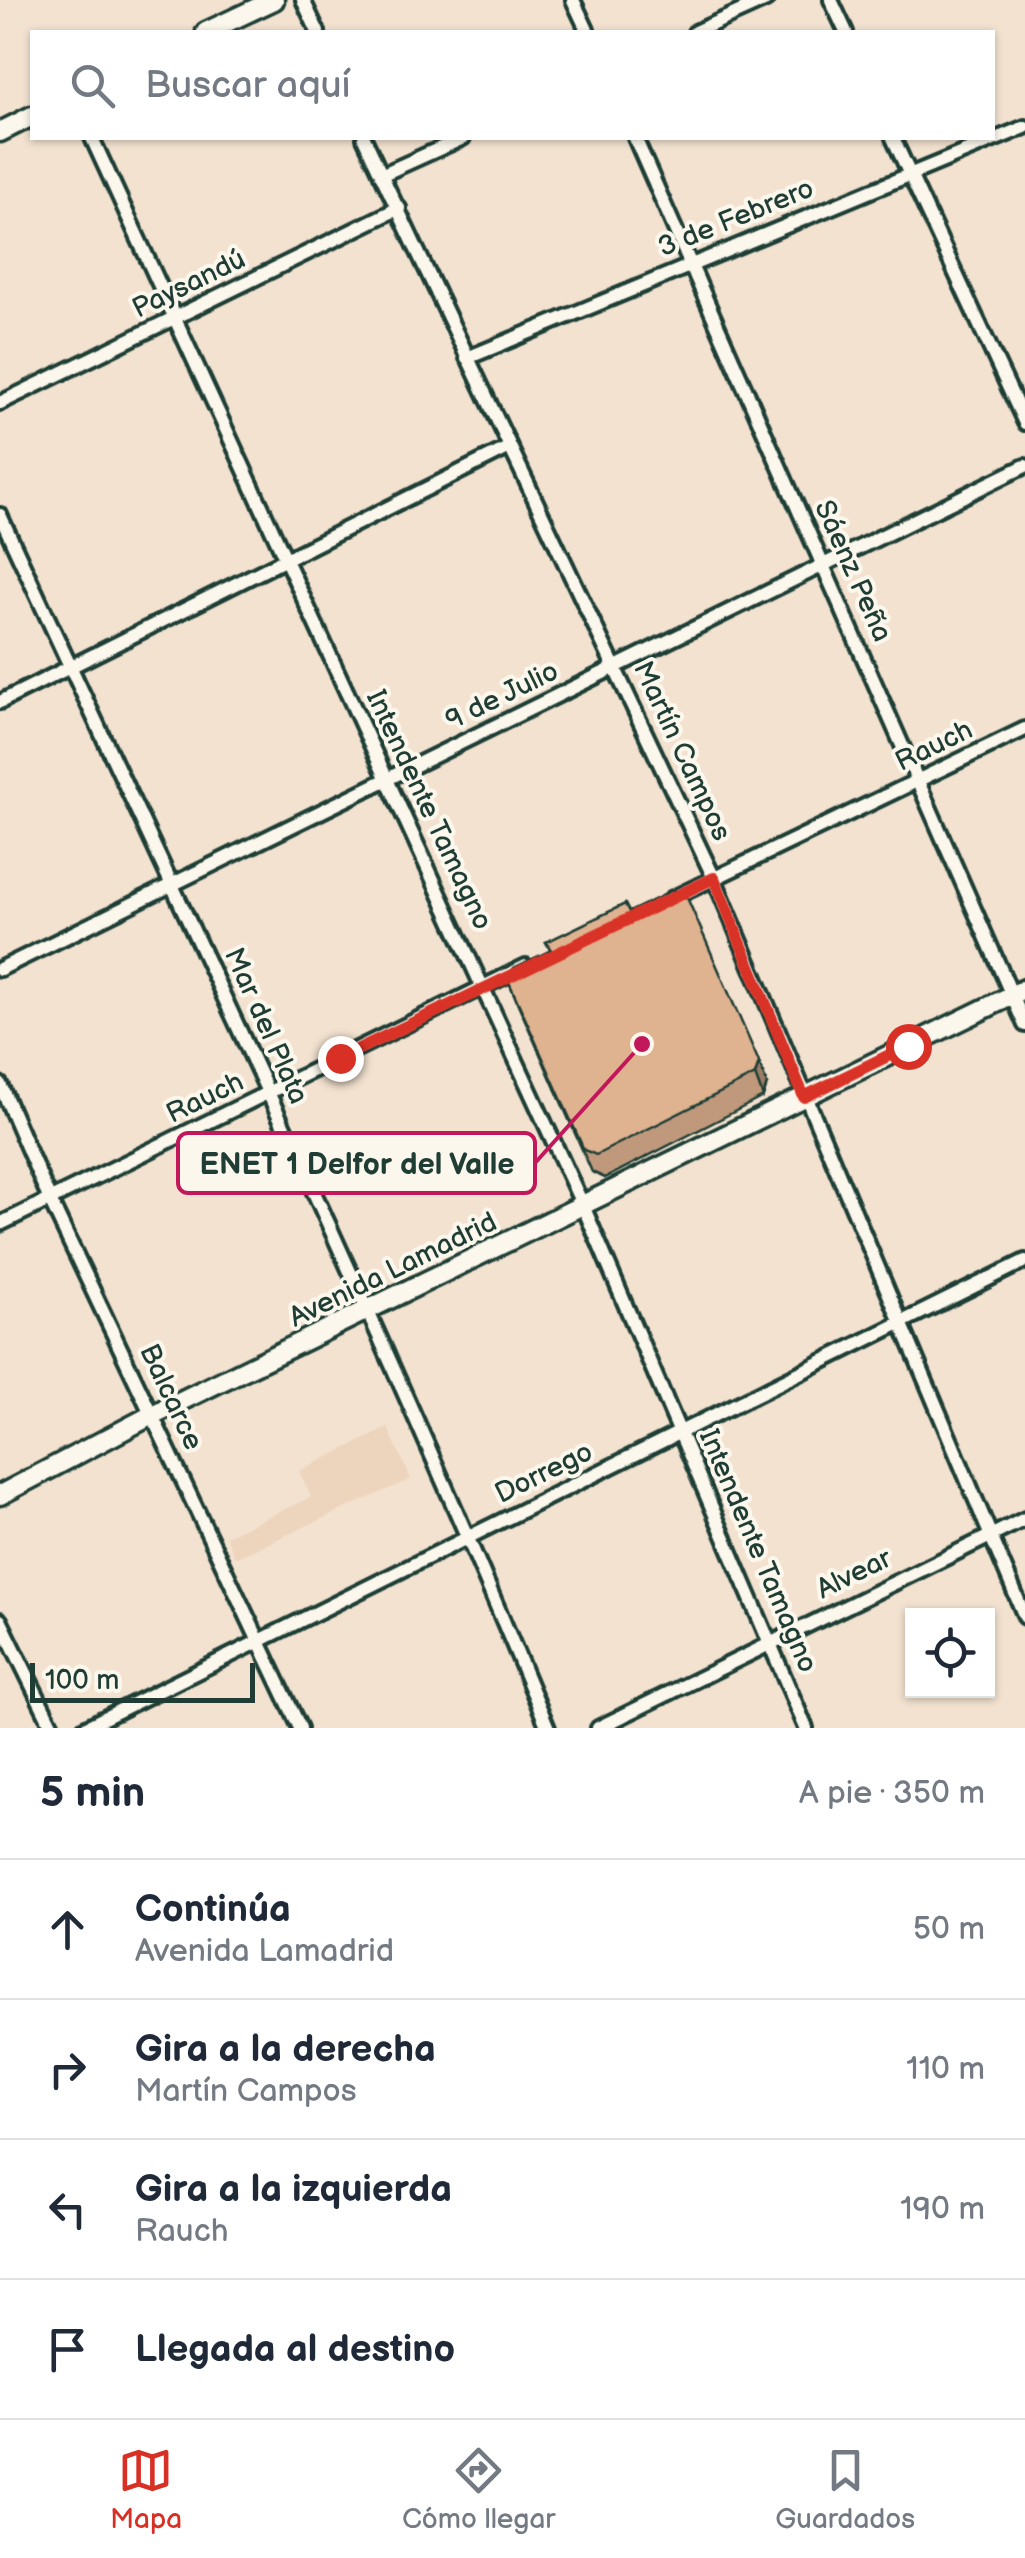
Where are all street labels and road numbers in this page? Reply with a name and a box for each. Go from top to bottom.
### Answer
street label: 3 de Febrero [653,172,819,264]
street label: Paysandú [127,243,251,325]
street label: Sáenz Peña [807,495,899,647]
street label: 9 de Julio [440,655,564,737]
street label: Martín Campos [626,656,738,846]
street label: Intendente Tamagno [359,685,499,935]
street label: Rauch [890,713,978,779]
street label: Mar del Plata [217,943,315,1109]
street label: Rauch [161,1065,249,1131]
street label: Avenida Lamadrid [284,1205,502,1335]
street label: Balcarce [132,1339,210,1455]
street label: Intendente Tamagno [692,1425,824,1677]
street label: Dorrego [490,1435,598,1511]
street label: Alvear [811,1541,898,1606]

